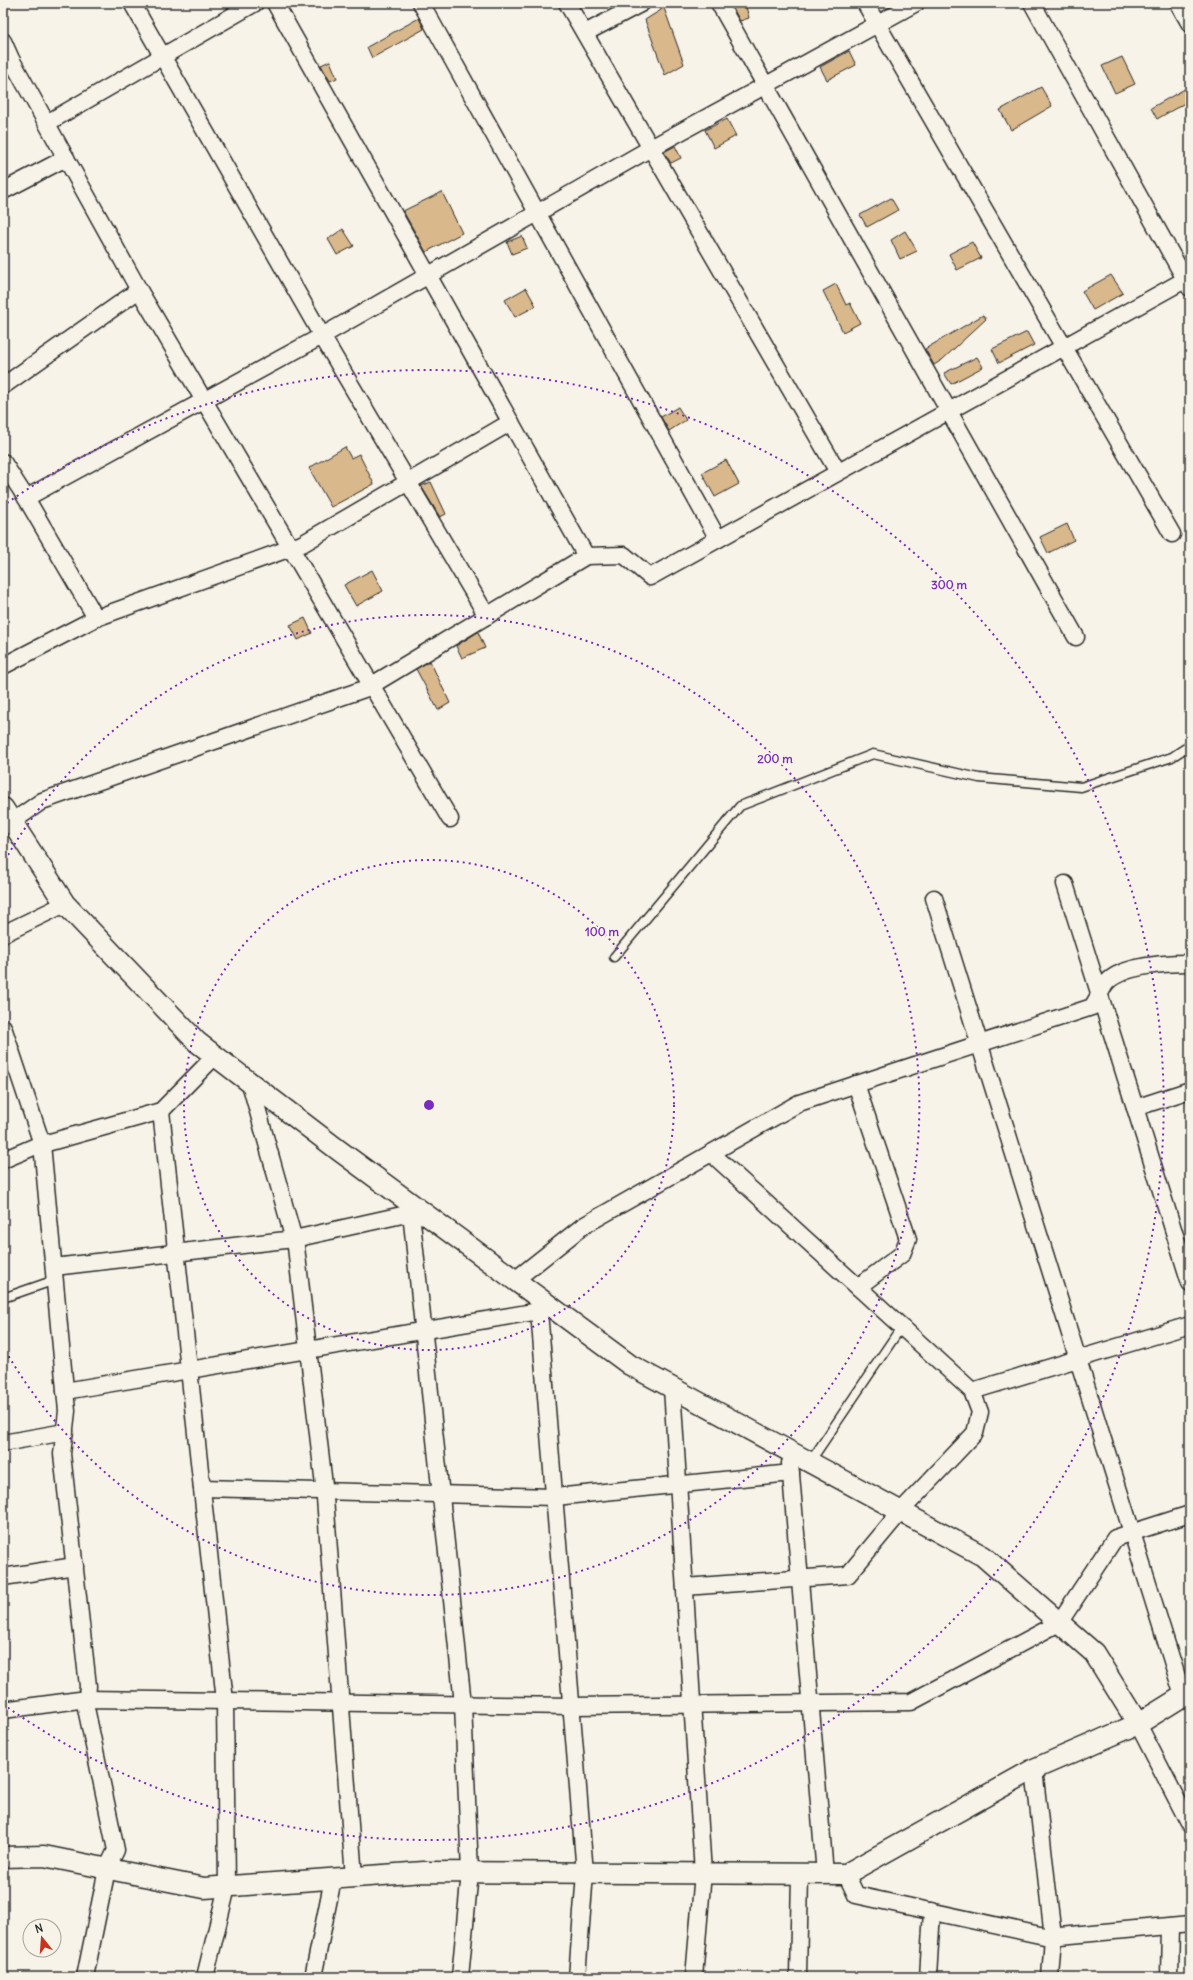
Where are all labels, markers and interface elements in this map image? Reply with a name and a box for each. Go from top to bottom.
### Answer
text: 300 m [931,577,967,592]
text: 200 m [757,751,793,766]
text: 100 m [585,924,619,939]
centre of rings [422,1098,436,1112]
north arrow [22,1918,62,1958]
text: N [33,1921,45,1936]

